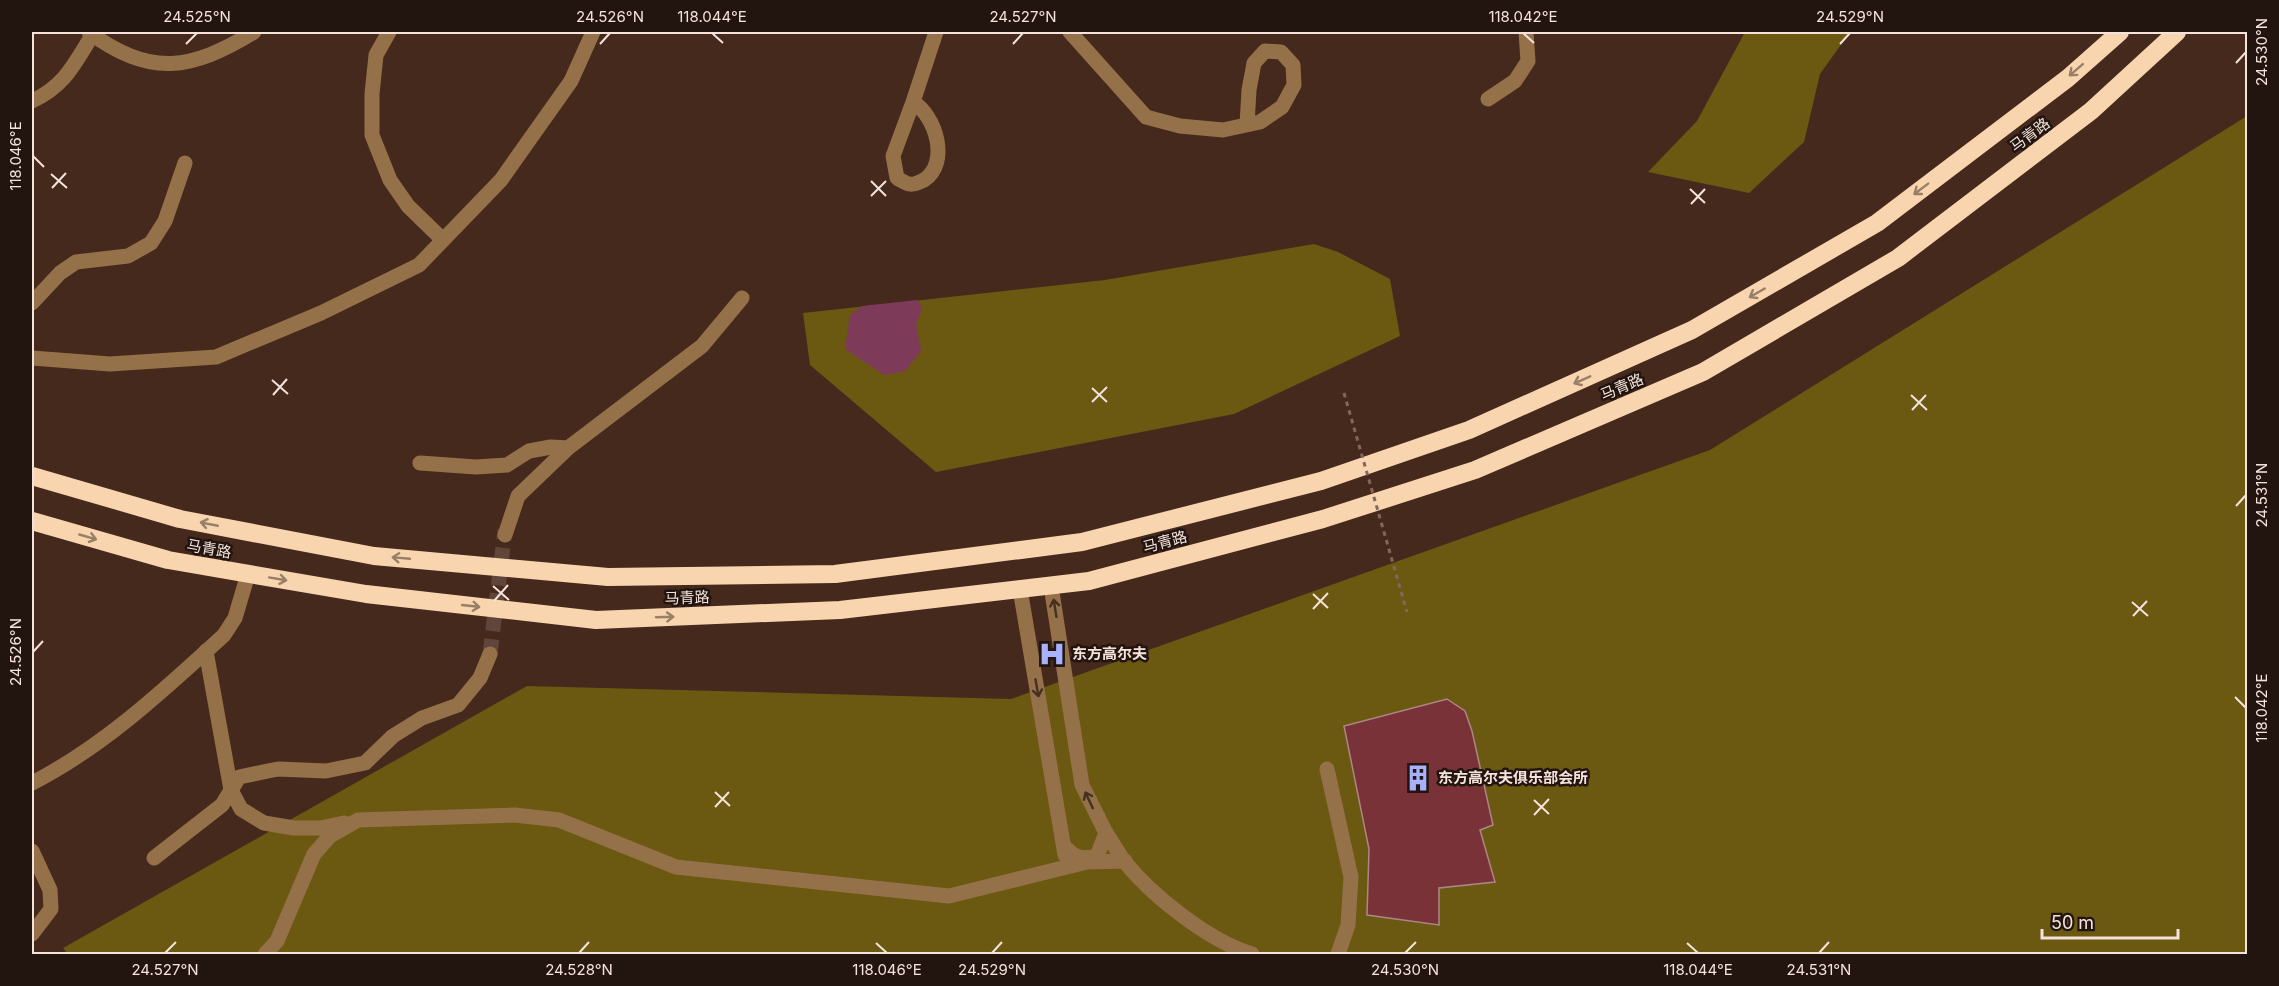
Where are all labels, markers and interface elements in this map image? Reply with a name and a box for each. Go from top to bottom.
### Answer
text: 24.525°N [163,7,231,26]
text: 24.526°N [576,7,644,26]
text: 118.044°E [677,7,747,26]
text: 24.527°N [989,7,1057,26]
text: 118.042°E [1488,7,1558,26]
text: 24.529°N [1816,7,1884,26]
text: 24.530°N [2252,18,2271,86]
one-way arrow [2069,63,2084,77]
street label: 马青路 [2006,113,2053,156]
text: 118.046°E [6,121,25,191]
one-way arrow [1914,183,1930,195]
one-way arrow [1749,287,1766,299]
street label: 马青路 [1597,369,1646,404]
one-way arrow [1574,374,1592,386]
text: 24.531°N [2252,463,2271,527]
one-way arrow [200,518,219,529]
street label: 马青路 [1141,527,1189,557]
one-way arrow [78,532,97,543]
street label: 马青路 [185,535,233,562]
one-way arrow [391,553,411,564]
one-way arrow [267,574,287,585]
street label: 马青路 [664,587,710,608]
one-way arrow [1049,599,1060,619]
one-way arrow [460,601,480,612]
one-way arrow [655,612,675,623]
text: 24.526°N [6,618,25,686]
hospital icon: 东方高尔夫 [1037,639,1067,669]
place label: 东方高尔夫 [1072,644,1147,663]
text: 118.042°E [2252,673,2271,743]
one-way arrow [1031,678,1042,697]
building icon: 东方高尔夫俱乐部会所 [1403,763,1433,793]
place label: 东方高尔夫俱乐部会所 [1438,768,1588,787]
one-way arrow [1083,791,1095,809]
scale bar [2042,902,2178,940]
text: 50 m [2051,912,2094,933]
text: 24.527°N [131,960,199,979]
text: 24.528°N [545,960,613,979]
text: 118.046°E [852,960,922,979]
text: 24.529°N [958,960,1026,979]
text: 24.530°N [1371,960,1439,979]
text: 118.044°E [1663,960,1733,979]
text: 24.531°N [1787,960,1851,979]

